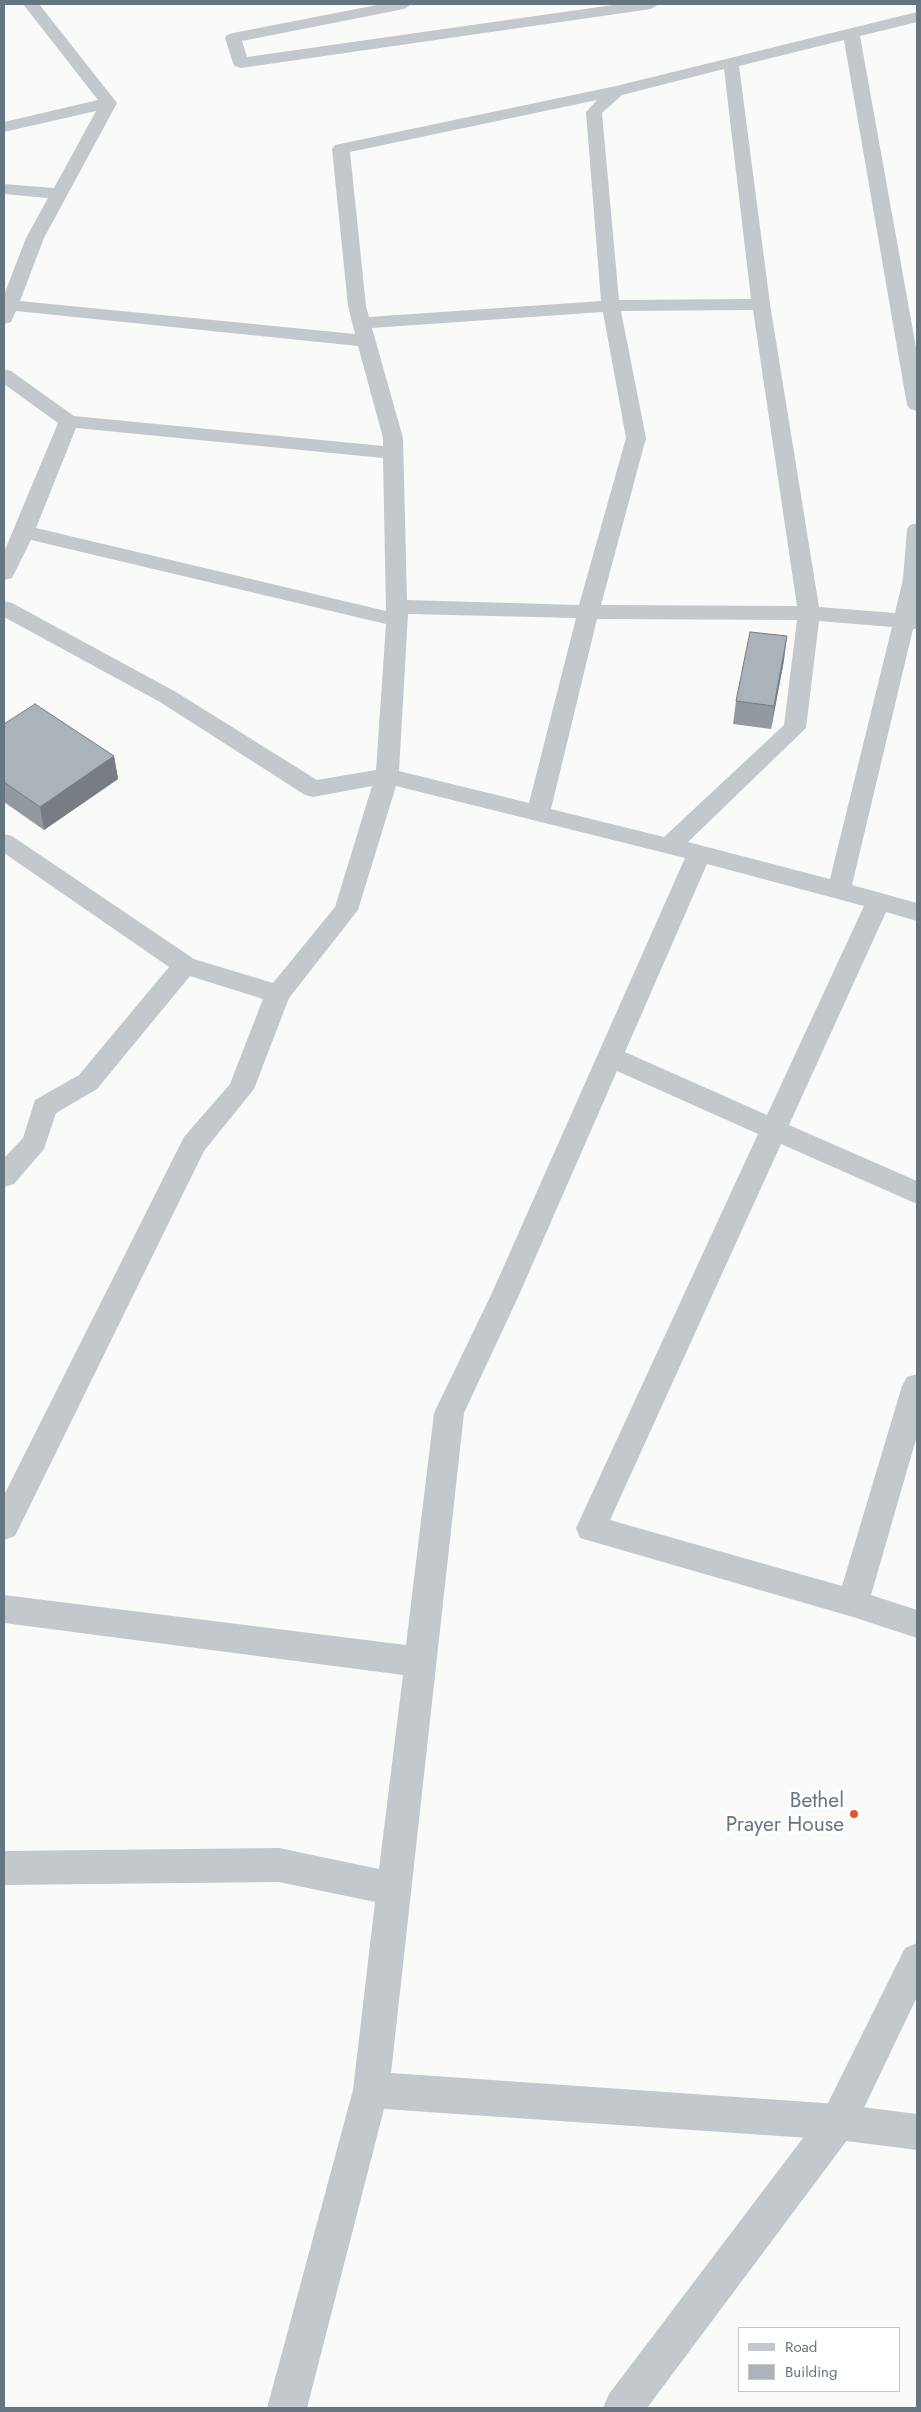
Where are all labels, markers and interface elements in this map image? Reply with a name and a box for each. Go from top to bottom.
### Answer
place label: Bethel Prayer House [726,1789,844,1839]
marker: Bethel Prayer House [848,1808,860,1820]
legend [738,2327,901,2392]
text: Road [785,2336,817,2358]
text: Building [785,2361,837,2383]

